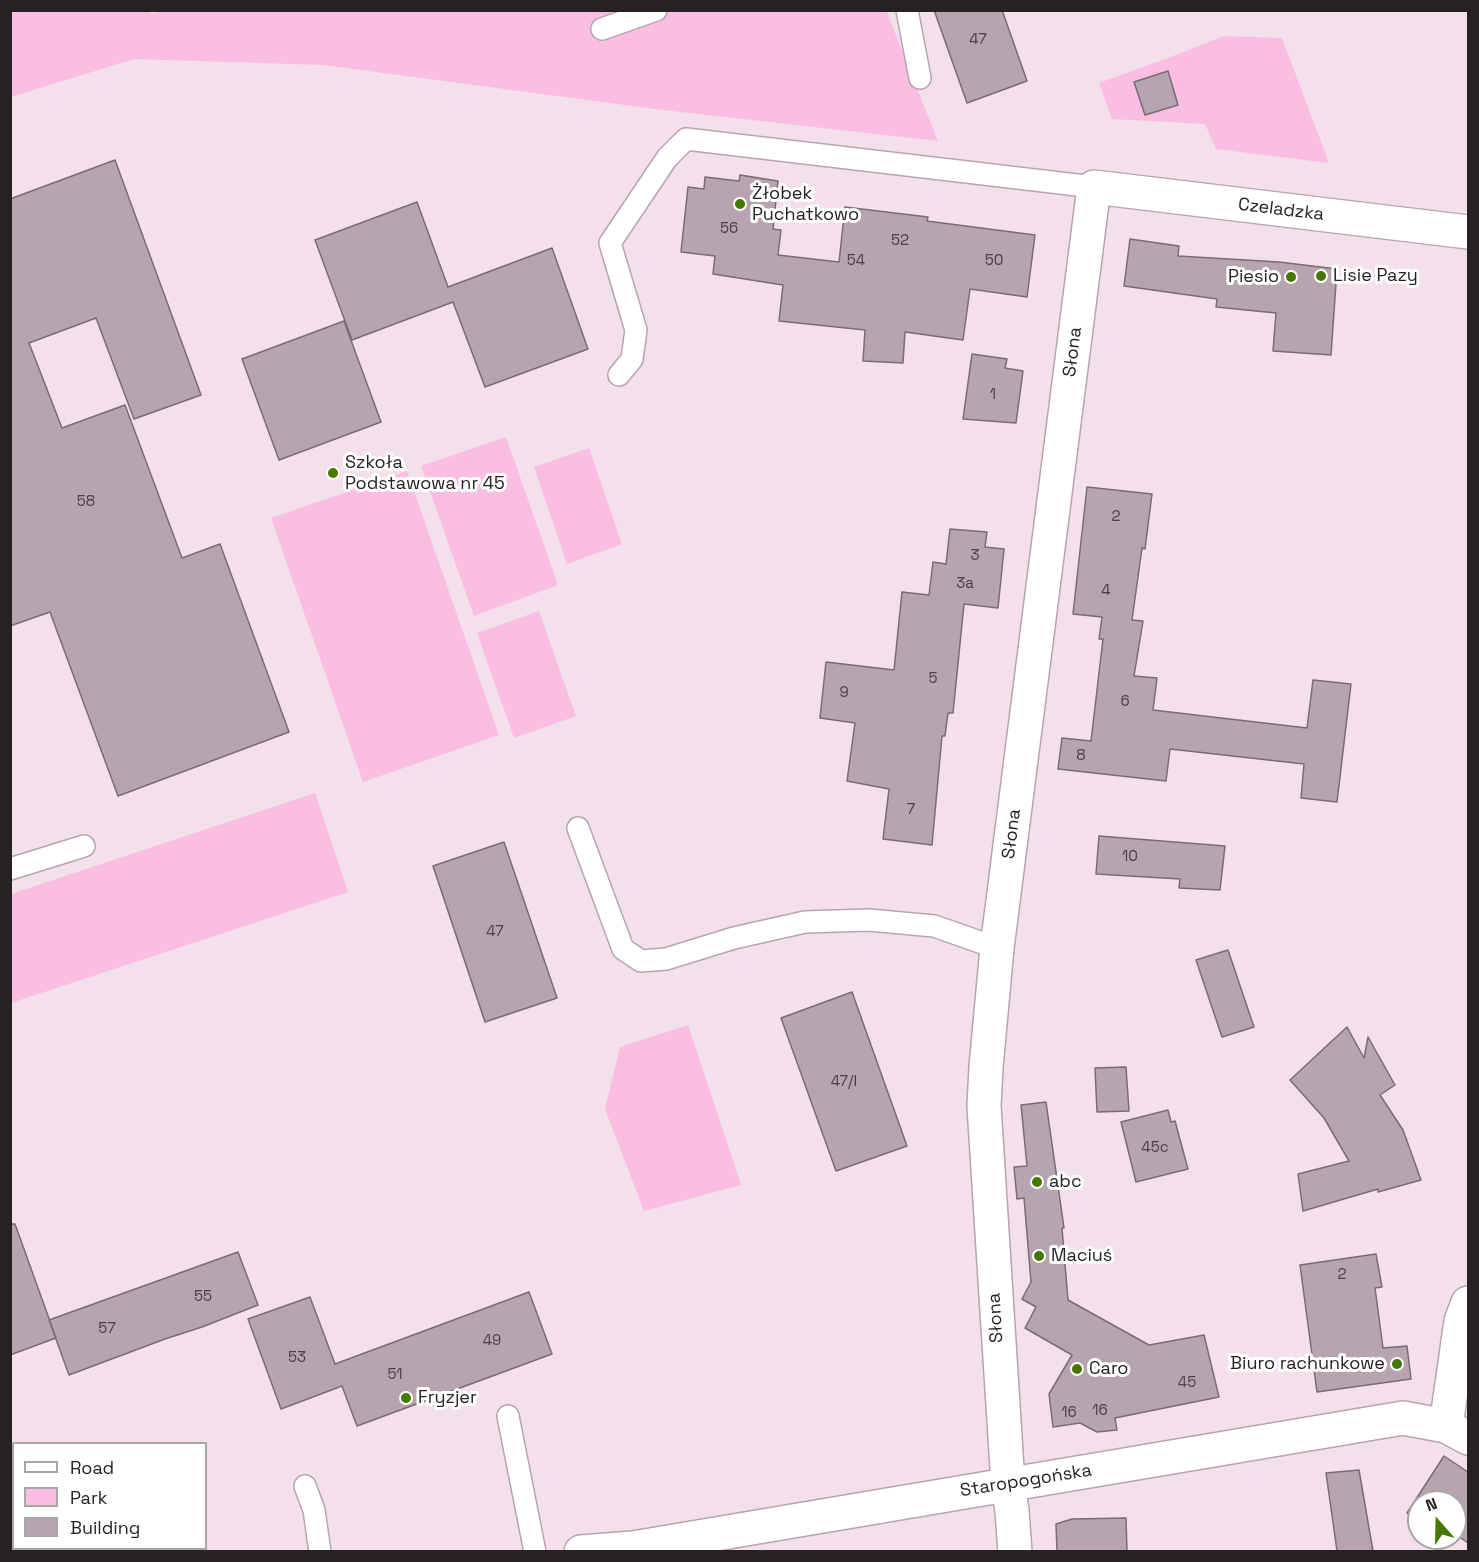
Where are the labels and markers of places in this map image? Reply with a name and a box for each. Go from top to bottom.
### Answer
place label: Żłobek Puchatkowo [752,183,859,226]
marker: Żłobek Puchatkowo [733,197,747,211]
place label: Lisie Pazy [1333,265,1418,287]
place label: Piesio [1228,266,1279,288]
marker: Lisie Pazy [1314,269,1328,283]
marker: Piesio [1284,270,1298,284]
place label: Szkoła Podstawowa nr 45 [345,452,505,494]
marker: Szkoła Podstawowa nr 45 [326,466,340,480]
place label: abc [1049,1171,1082,1193]
marker: abc [1030,1175,1044,1189]
place label: Maciuś [1051,1245,1112,1267]
marker: Maciuś [1032,1249,1046,1263]
place label: Biuro rachunkowe [1230,1353,1385,1375]
marker: Biuro rachunkowe [1390,1357,1404,1371]
place label: Caro [1089,1358,1128,1380]
marker: Caro [1070,1362,1084,1376]
place label: Fryzjer [418,1387,477,1409]
marker: Fryzjer [399,1391,413,1405]

